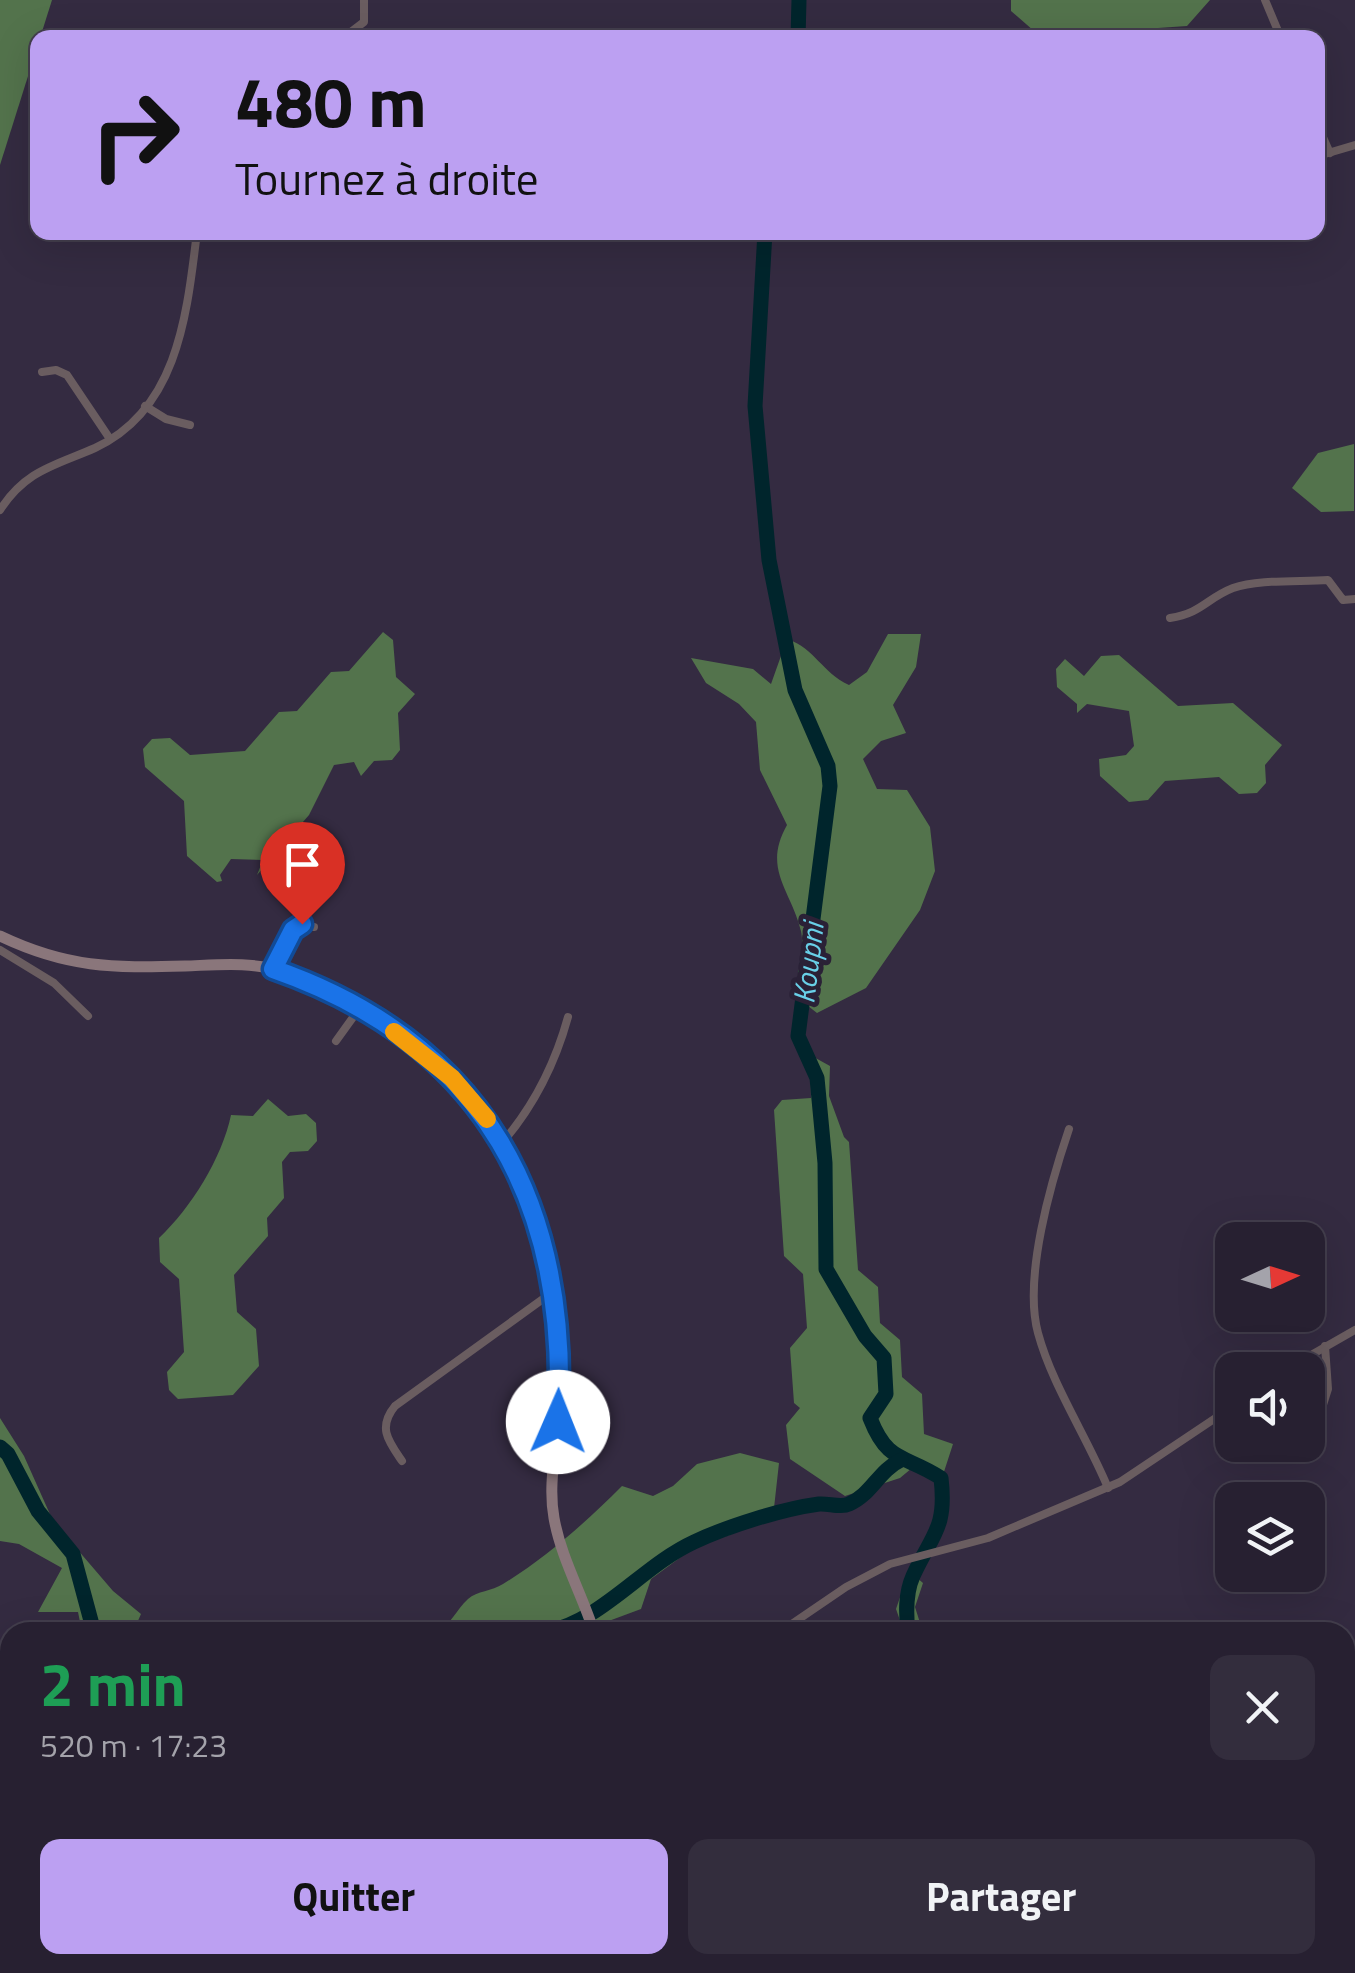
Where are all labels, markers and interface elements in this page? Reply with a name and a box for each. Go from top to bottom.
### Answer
text: 480 m [235,48,427,154]
icon: right [70,70,200,200]
text: Tournez à droite [235,144,539,212]
pin [260,822,345,925]
icon: arrive [275,837,330,892]
water label: Koupni [780,916,836,1006]
north arrow [1215,1222,1325,1332]
map controls [1215,1222,1325,1592]
button: sound [1215,1352,1325,1462]
position arrow [506,1370,610,1474]
button: layers [1215,1482,1325,1592]
text: 2 min [40,1638,186,1729]
button: close [1210,1655,1315,1760]
text: 520 m · 17:23 [40,1721,227,1769]
button: Quitter [40,1839,668,1954]
button: Partager [688,1839,1315,1954]

